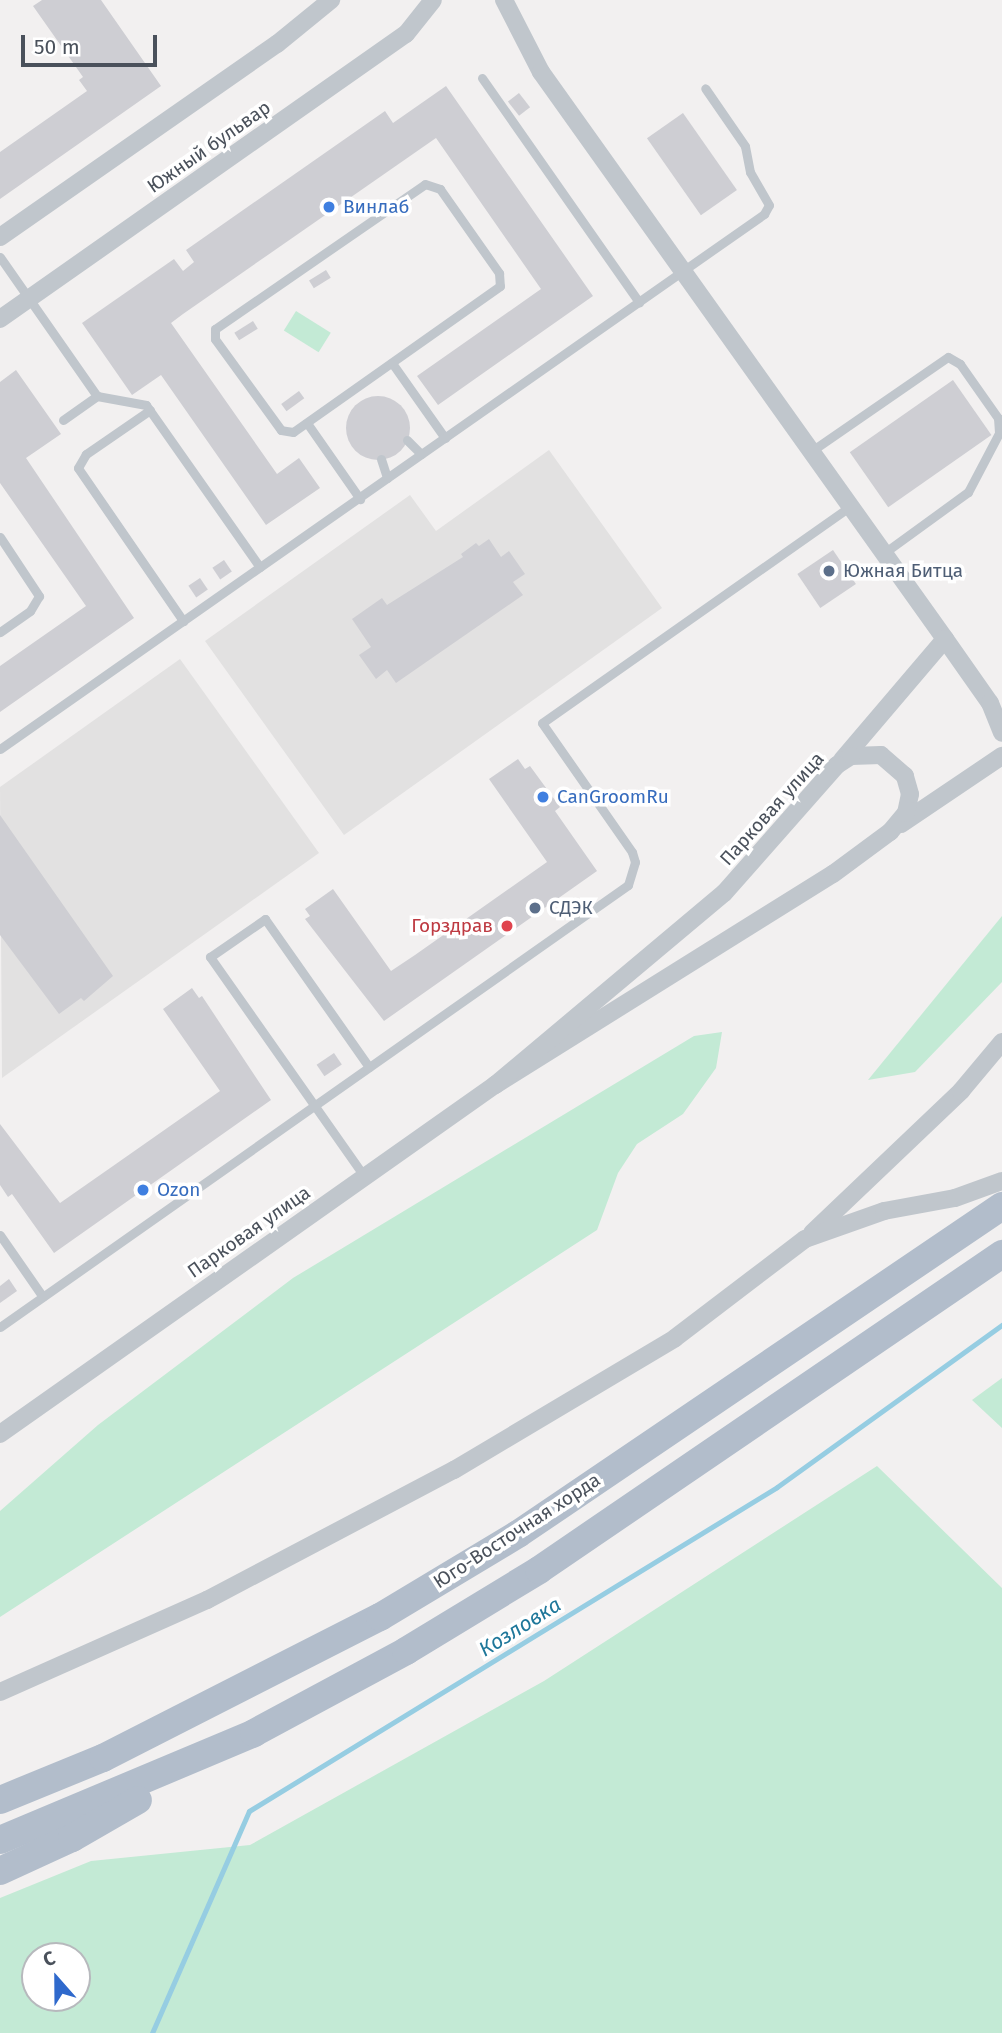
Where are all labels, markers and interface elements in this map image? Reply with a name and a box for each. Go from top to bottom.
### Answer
scale bar [24,21,161,65]
text: 50 m [34,34,80,60]
street label: Южный бульвар [143,96,275,198]
place label: Винлаб [343,196,409,218]
marker: Винлаб [321,199,337,215]
place label: Южная Битца [843,560,963,582]
marker: Южная Битца [821,563,837,579]
street label: Парковая улица [715,748,829,870]
place label: CanGroomRu [557,786,669,808]
marker: CanGroomRu [535,789,551,805]
place label: СДЭК [549,897,593,919]
marker: СДЭК [527,900,543,916]
place label: Горздрав [411,915,493,937]
marker: Горздрав [499,918,515,934]
place label: Ozon [157,1179,200,1201]
street label: Парковая улица [183,1181,315,1283]
marker: Ozon [135,1182,151,1198]
street label: Юго-Восточная хорда [429,1469,605,1593]
water label: Козловка [474,1592,566,1662]
north arrow [21,1942,91,2012]
text: С [40,1946,58,1971]

